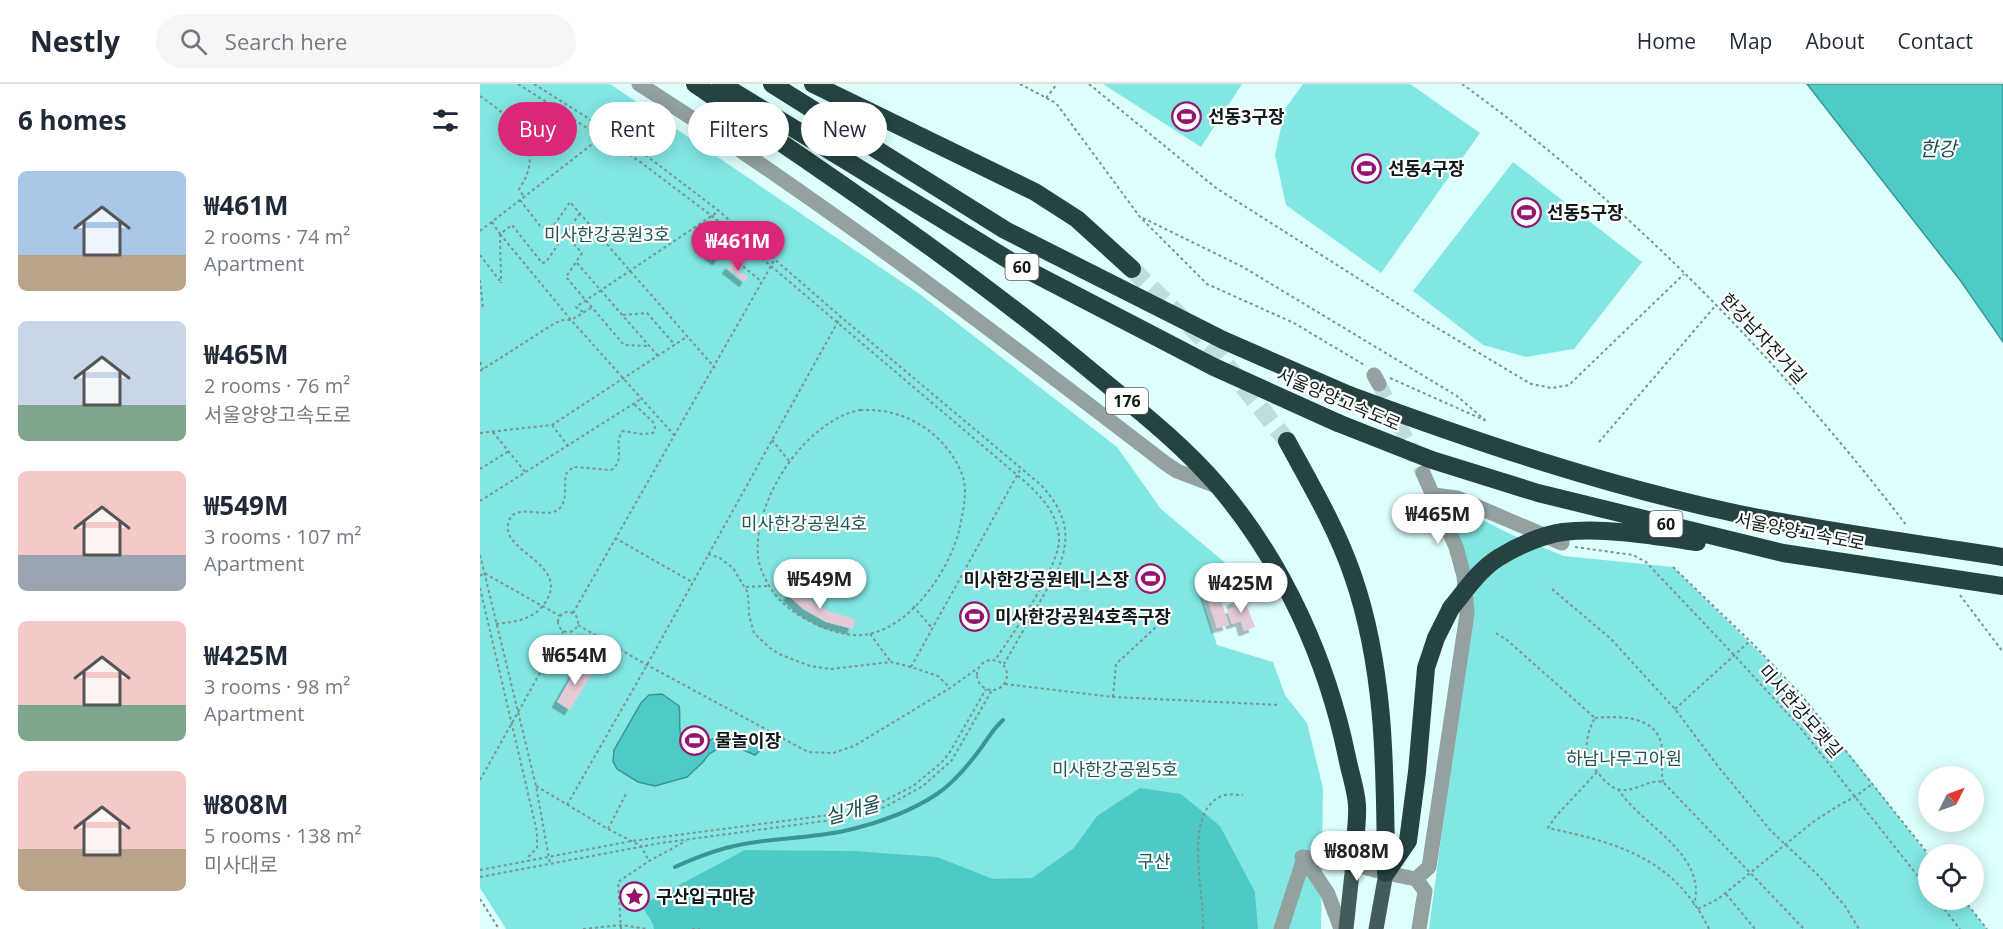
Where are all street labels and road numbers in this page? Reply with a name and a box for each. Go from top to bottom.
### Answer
road number: 60 [1006,254,1038,280]
street label: 한강남자전거길 [1716,287,1812,389]
street label: 서울양양고속도로 [1273,362,1405,436]
road number: 176 [1106,388,1148,414]
street label: 서울양양고속도로 [1733,507,1867,555]
road number: 60 [1650,511,1682,537]
street label: 미사한강모랫길 [1754,659,1848,763]

